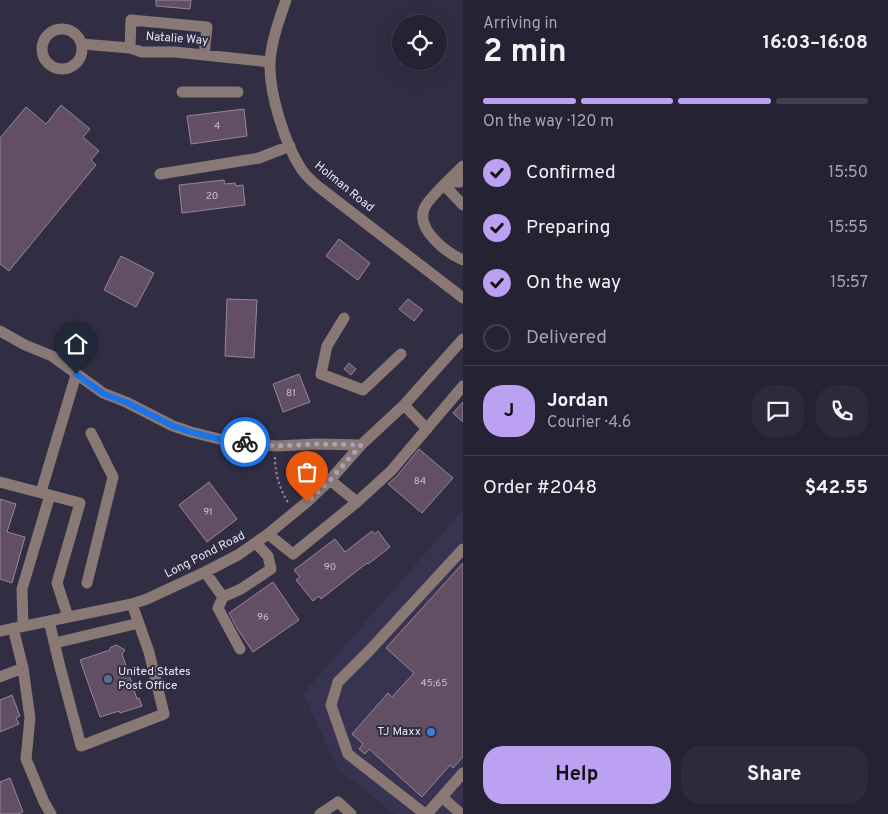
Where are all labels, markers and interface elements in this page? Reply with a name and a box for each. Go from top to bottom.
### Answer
text: Arriving in [483,14,558,34]
map controls [392,15,447,70]
button: locate [392,15,447,70]
street label: Natalie Way [145,29,209,49]
text: 16:03–16:08 [762,31,868,55]
text: 2 min [483,33,567,73]
text: On the way · 120 m [483,112,614,132]
house number: 4 [214,120,220,133]
street label: Holman Road [311,158,377,216]
icon: check [483,159,511,187]
text: Confirmed [526,161,616,185]
text: 15:50 [828,163,868,183]
house number: 20 [206,190,218,203]
icon: check [483,214,511,242]
text: Preparing [526,216,610,240]
text: 15:55 [829,218,868,238]
icon: check [483,269,511,297]
text: On the way [526,271,621,295]
text: 15:57 [830,273,868,293]
pin [55,323,97,374]
text: Delivered [526,326,607,350]
icon: home [62,330,90,358]
button: chat [752,385,804,437]
button: phone [816,385,868,437]
house number: 81 [286,387,296,400]
text: Jordan [547,389,609,413]
text: J [504,399,514,423]
text: Courier · 4.6 [547,413,631,433]
courier [220,417,270,467]
icon: bike [231,428,259,456]
pin [286,451,328,502]
icon: bag [293,458,321,486]
house number: 84 [414,475,426,488]
text: Order #2048 [483,476,597,500]
text: $42.55 [805,476,868,500]
house number: 91 [203,506,213,519]
street label: Long Pond Road [162,528,248,582]
house number: 90 [324,561,336,574]
house number: 96 [257,611,269,624]
place label: United States Post Office [118,664,191,694]
marker: United States Post Office [102,673,114,685]
house number: 45;65 [421,677,447,690]
place label: TJ Maxx [377,724,421,740]
marker: TJ Maxx [425,726,437,738]
button: Help [483,746,671,804]
button: Share [681,746,868,804]

